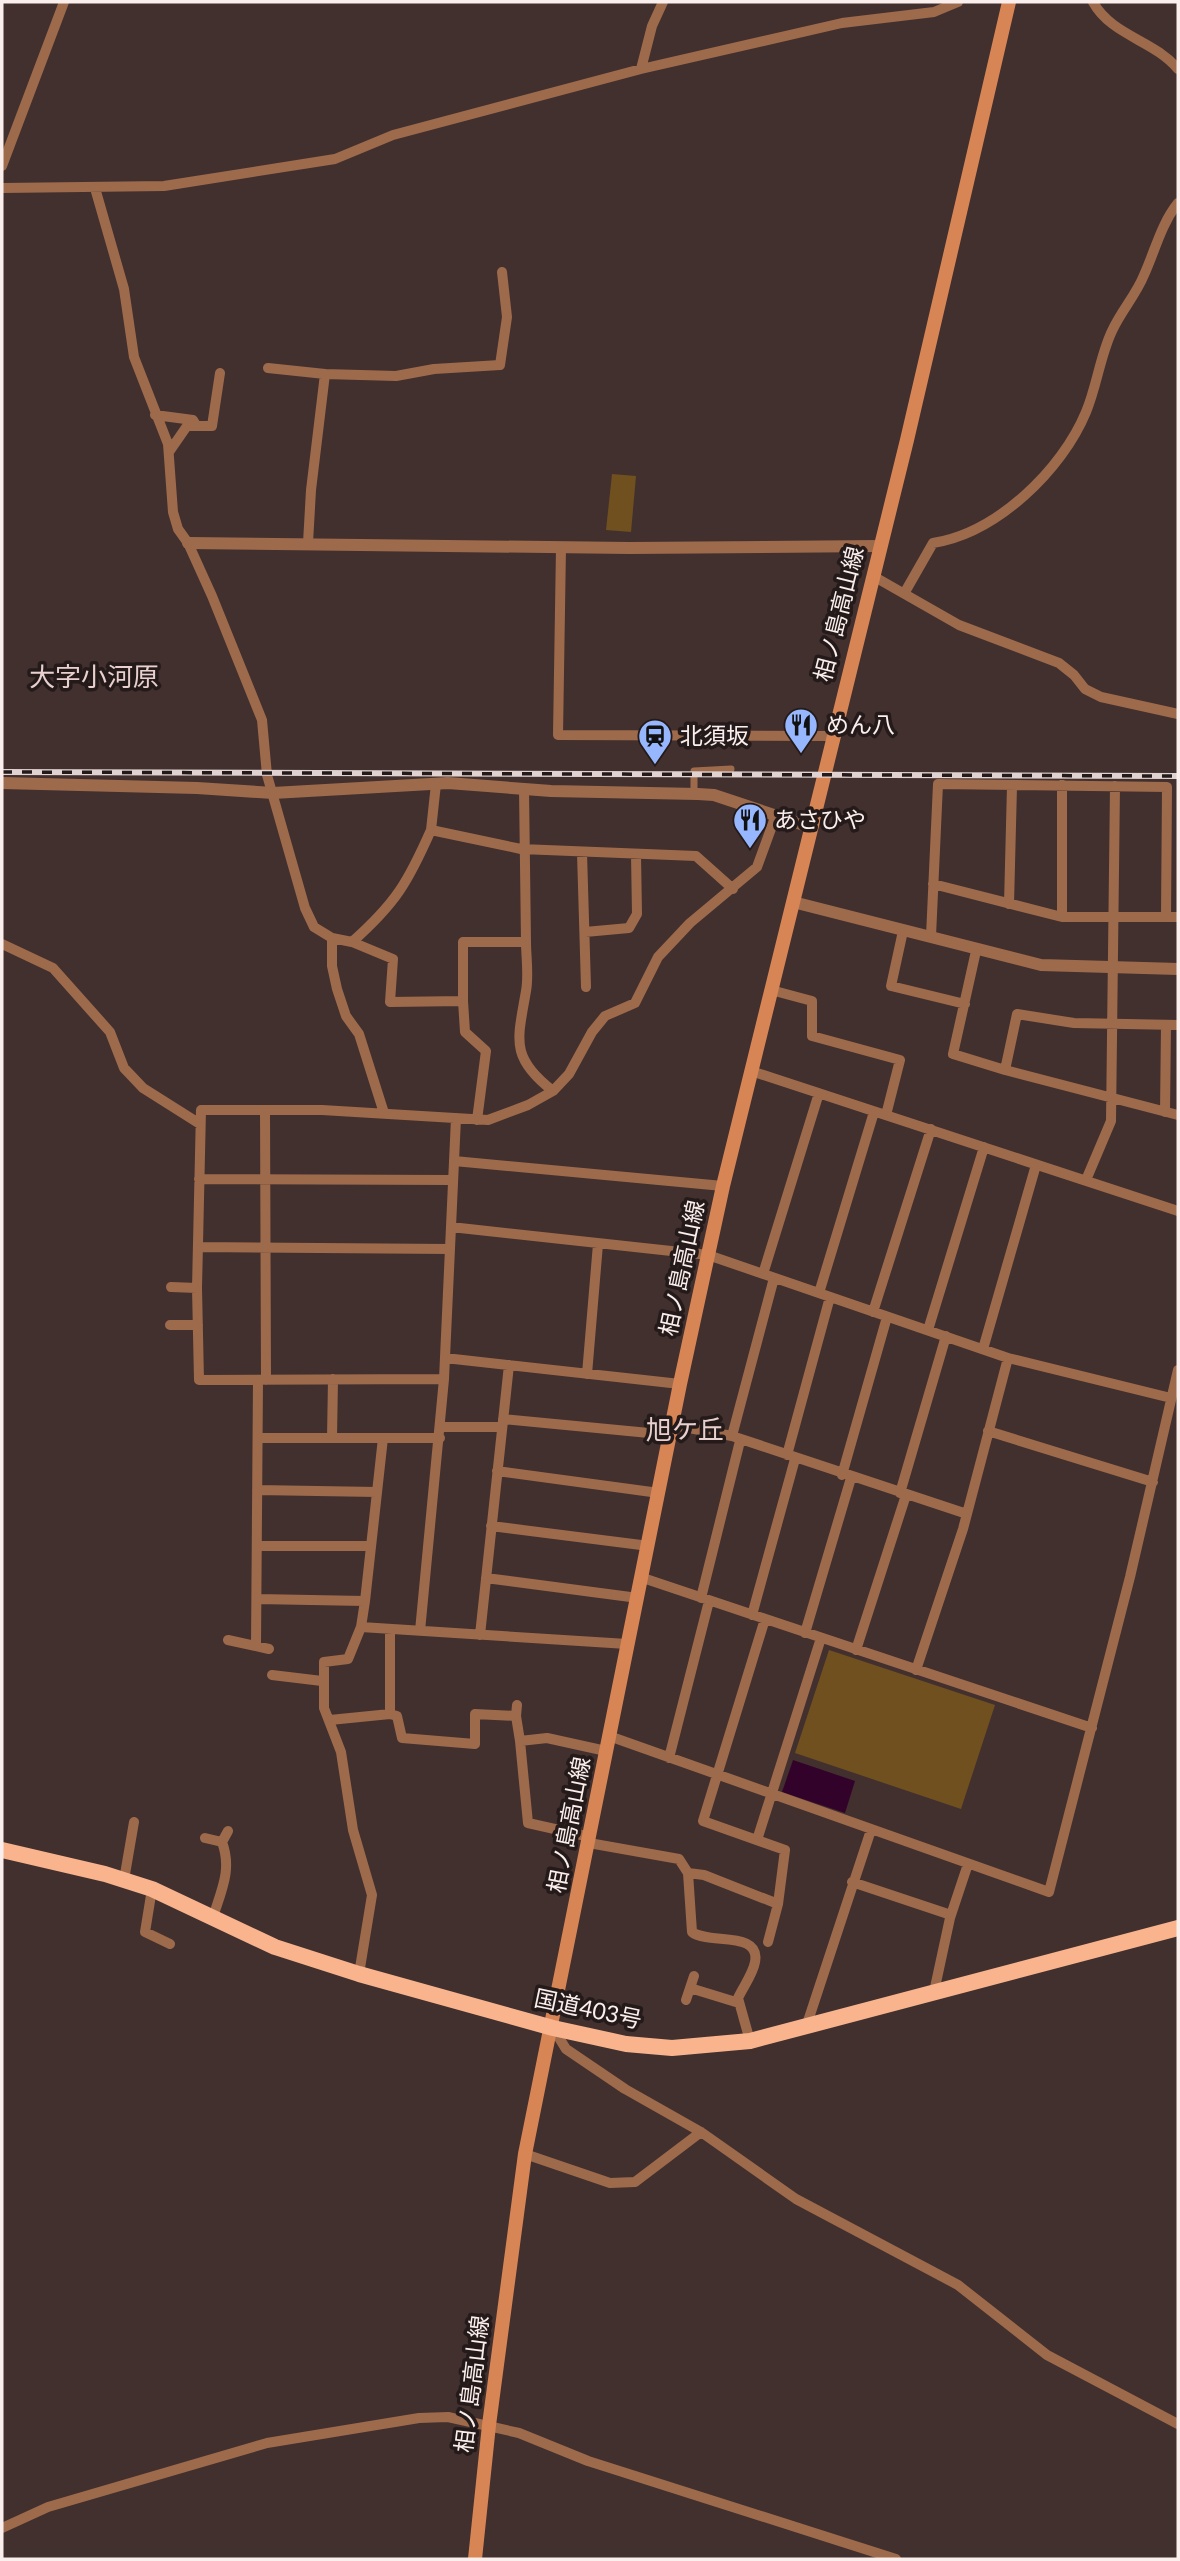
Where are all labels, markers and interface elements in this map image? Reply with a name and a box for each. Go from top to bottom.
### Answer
street label: 相ノ島高山線 [808,543,868,684]
district label: 大字小河原 [29,660,159,692]
restaurant icon: めん八 [782,706,820,755]
place label: めん八 [826,710,895,738]
station icon: 北須坂 [636,717,674,766]
place label: 北須坂 [680,721,749,749]
restaurant icon: あさひや [731,801,769,850]
place label: あさひや [774,805,866,833]
street label: 相ノ島高山線 [653,1197,709,1338]
district label: 旭ケ丘 [646,1413,724,1445]
street label: 相ノ島高山線 [541,1754,595,1895]
street label: 国道403号 [532,1983,644,2033]
street label: 相ノ島高山線 [449,2314,493,2454]

